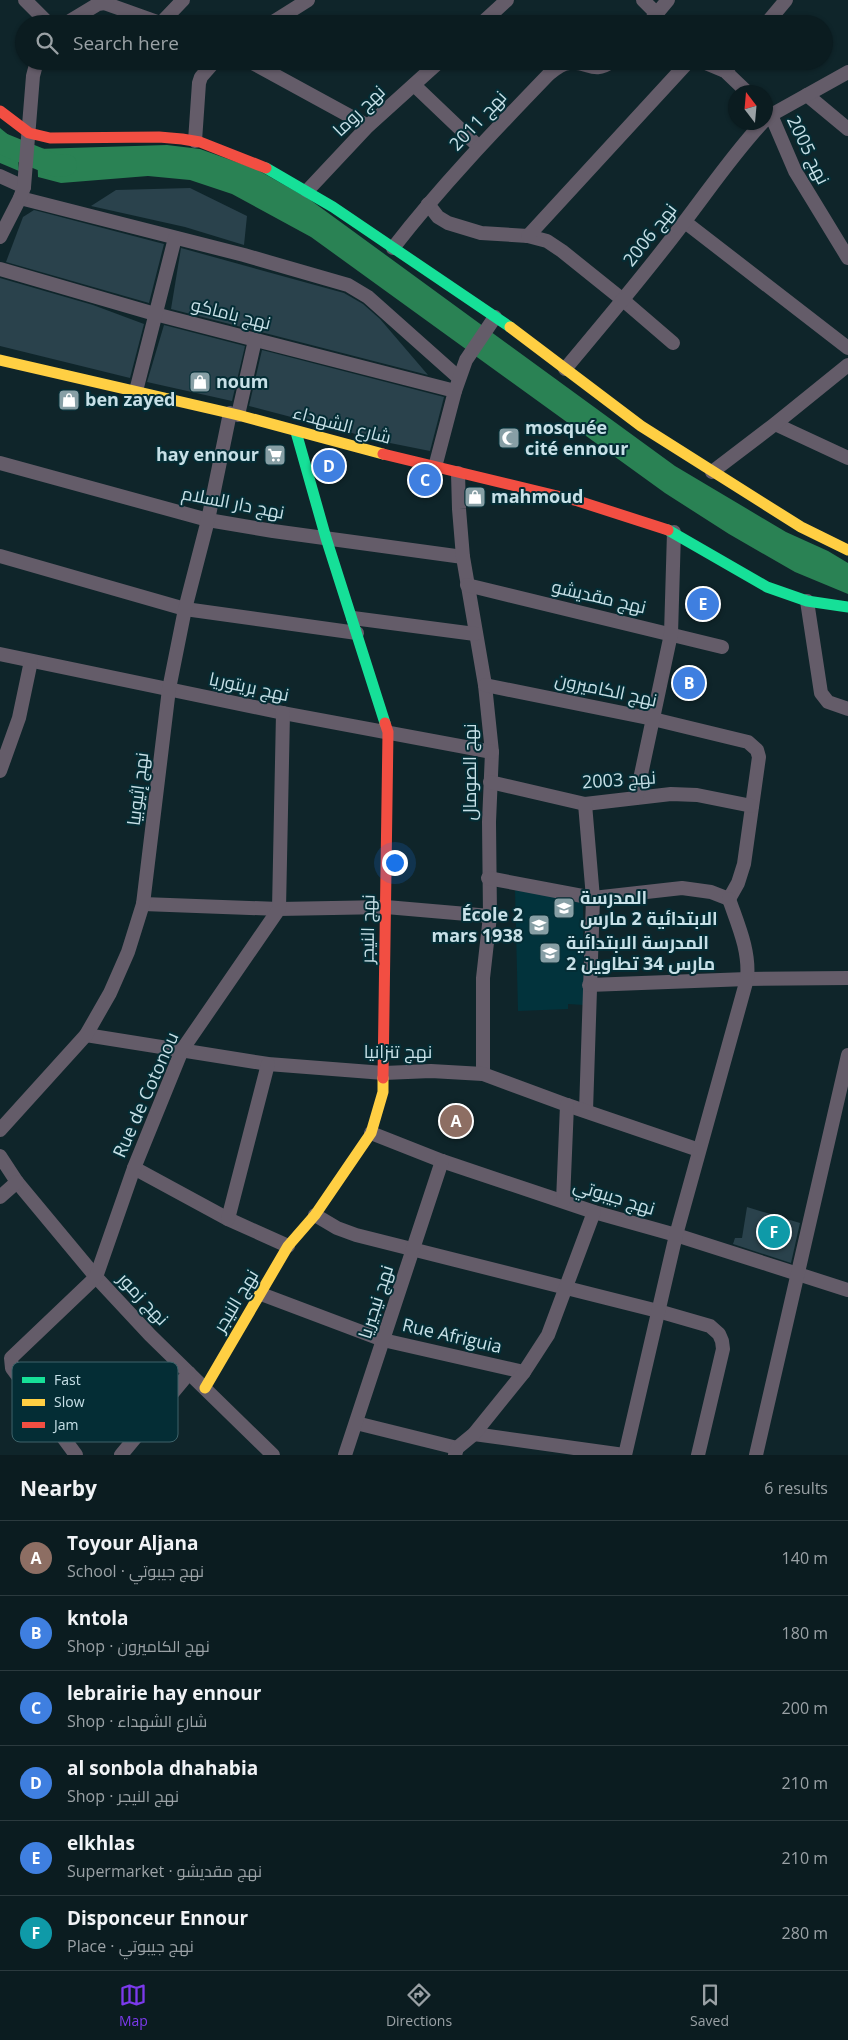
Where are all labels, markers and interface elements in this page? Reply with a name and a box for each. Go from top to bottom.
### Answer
search box [15,15,833,70]
icon: search [33,29,61,57]
text: Search here [73,30,179,56]
street label: نهج روما [327,79,390,142]
street label: نهج 2011 [443,85,512,156]
north arrow [728,85,773,130]
street label: نهج 2005 [781,111,836,188]
street label: نهج 2006 [617,198,682,271]
street label: نهج باماكو [189,292,274,335]
place label: noum [216,369,268,393]
shop icon: noum [188,370,212,394]
place label: ben zayed [85,387,175,411]
shop icon: ben zayed [57,388,81,412]
street label: شارع الشهداء [290,399,394,450]
place label: mosquée cité ennour [525,415,628,460]
mosque icon: mosquée cité ennour [497,426,521,450]
place label: hay ennour [156,442,259,466]
supermarket icon: hay ennour [263,443,287,467]
pin: D [313,447,345,485]
pin: C [409,461,441,499]
street label: نهج دار السلام [180,480,287,525]
place label: mahmoud [491,484,583,508]
shop icon: mahmoud [463,485,487,509]
street label: نهج مقديشو [550,574,649,619]
pin: E [687,585,719,623]
pin: B [673,664,705,702]
street label: نهج بريتوريا [207,666,291,707]
street label: نهج الكاميرون [553,667,659,713]
street label: نهج الصومال [457,723,482,821]
street label: نهج إثيوبيا [121,751,154,827]
street label: نهج 2003 [581,764,657,795]
your location [382,850,408,876]
place label: المدرسة الابتدائية 2 مارس [580,885,718,930]
street label: نهج النيجر [354,894,381,965]
school or university icon: المدرسة الابتدائية 2 مارس [552,896,576,920]
place label: École 2 mars 1938 [431,902,523,947]
school or university icon: École 2 mars 1938 [527,913,551,937]
place label: المدرسة الابتدائية 2 مارس 34 تطاوين [566,930,715,975]
school or university icon: المدرسة الابتدائية 2 مارس 34 تطاوين [538,941,562,965]
street label: Rue de Cotonou [107,1028,184,1161]
street label: نهج تنزانيا [364,1039,432,1064]
pin: A [440,1102,472,1140]
street label: نهج جيبوتي [570,1172,658,1223]
pin: F [758,1213,790,1251]
street label: نهج نيجيريا [352,1262,399,1342]
street label: نهج النيجر [206,1265,264,1338]
street label: نهج زمور [112,1266,174,1331]
street label: Rue Afriguia [400,1312,504,1358]
legend [12,1362,178,1442]
text: Fast [54,1370,81,1389]
text: Slow [54,1392,85,1411]
text: Jam [52,1415,79,1434]
text: Nearby [20,1474,97,1502]
text: 6 results [764,1477,828,1499]
text: Toyour Aljana [67,1530,199,1556]
text: A [30,1547,42,1569]
text: 140 m [782,1547,828,1569]
text: School · نهج جيبوتي [67,1560,204,1582]
text: kntola [67,1605,129,1631]
text: B [31,1622,41,1644]
text: 180 m [782,1622,828,1644]
text: Shop · نهج الكاميرون [67,1635,210,1657]
text: lebrairie hay ennour [67,1680,261,1706]
text: C [31,1697,41,1719]
text: 200 m [782,1697,828,1719]
text: Shop · شارع الشهداء [67,1710,207,1732]
text: al sonbola dhahabia [67,1755,258,1781]
text: D [30,1772,42,1794]
text: 210 m [782,1772,828,1794]
text: Shop · نهج النيجر [67,1785,179,1807]
text: elkhlas [67,1830,135,1856]
text: E [32,1847,40,1869]
text: 210 m [782,1847,828,1869]
text: Supermarket · نهج مقديشو [67,1860,262,1882]
text: Disponceur Ennour [67,1905,248,1931]
text: F [32,1922,40,1944]
text: 280 m [782,1922,828,1944]
text: Place · نهج جيبوتي [67,1935,194,1957]
tab: Map [119,1981,148,2030]
tab: Directions [386,1981,452,2030]
tab: Saved [690,1981,729,2030]

